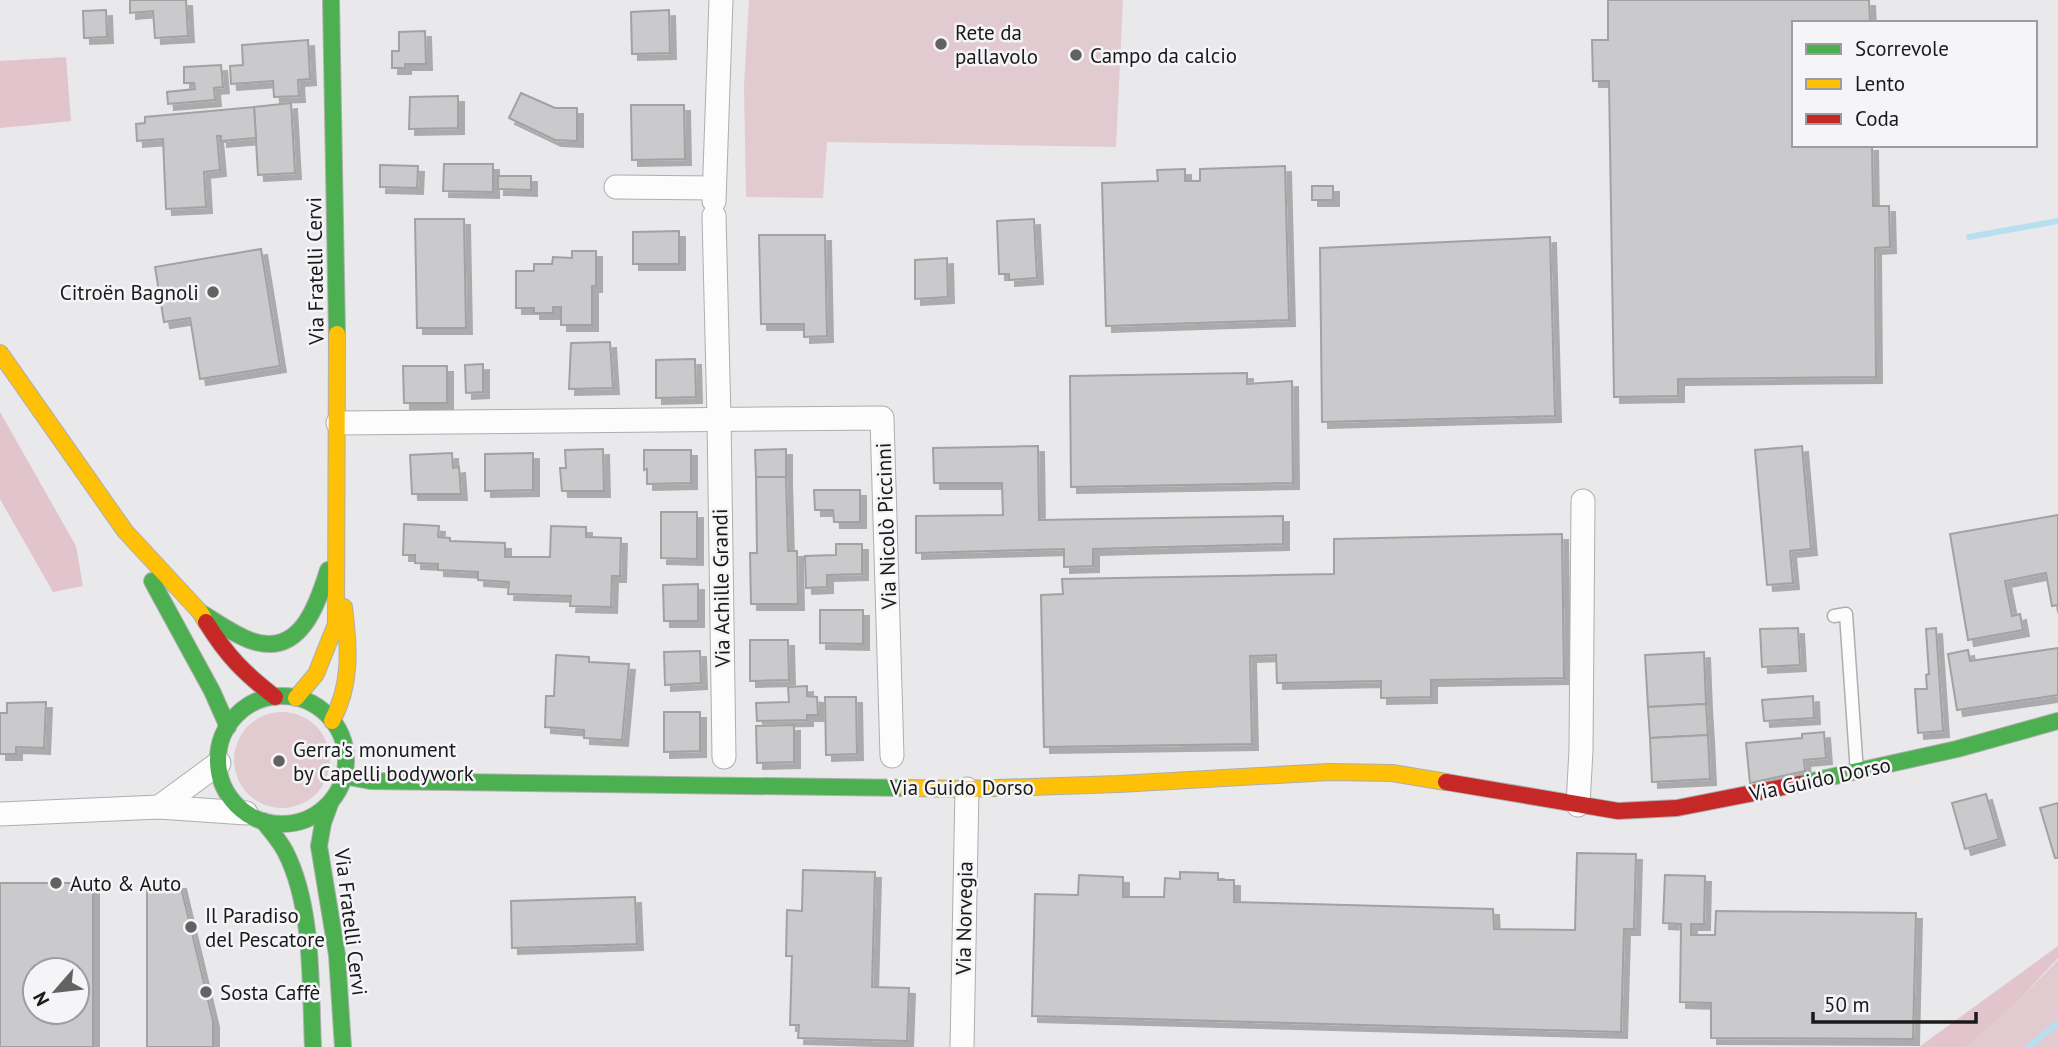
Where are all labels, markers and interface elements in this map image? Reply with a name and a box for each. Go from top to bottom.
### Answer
place label: Rete da pallavolo [955,19,1038,70]
legend [1792,21,2037,147]
text: Scorrevole [1855,35,1949,62]
marker: Rete da pallavolo [933,36,949,52]
place label: Campo da calcio [1090,42,1237,69]
marker: Campo da calcio [1068,47,1084,63]
text: Lento [1855,70,1905,97]
text: Coda [1855,105,1899,132]
street label: Via Fratelli Cervi [300,197,330,346]
place label: Citroën Bagnoli [60,279,199,306]
marker: Citroën Bagnoli [205,284,221,300]
street label: Via Nicolò Piccinni [870,442,902,611]
street label: Via Achille Grandi [706,508,736,669]
place label: Gerra's monument by Capelli bodywork [293,736,474,787]
street label: Via Guido Dorso [1746,751,1893,807]
marker: Gerra's monument by Capelli bodywork [271,753,287,769]
street label: Via Guido Dorso [889,774,1034,801]
street label: Via Fratelli Cervi [328,846,373,997]
street label: Via Norvegia [949,861,978,976]
place label: Auto & Auto [70,870,181,897]
marker: Auto & Auto [48,875,64,891]
place label: Il Paradiso del Pescatore [205,902,325,953]
marker: Il Paradiso del Pescatore [183,919,199,935]
north arrow [21,956,91,1026]
place label: Sosta Caffè [220,979,320,1006]
scale bar [1813,981,1976,1025]
marker: Sosta Caffè [198,984,214,1000]
text: N [27,988,55,1010]
text: 50 m [1824,991,1870,1018]

